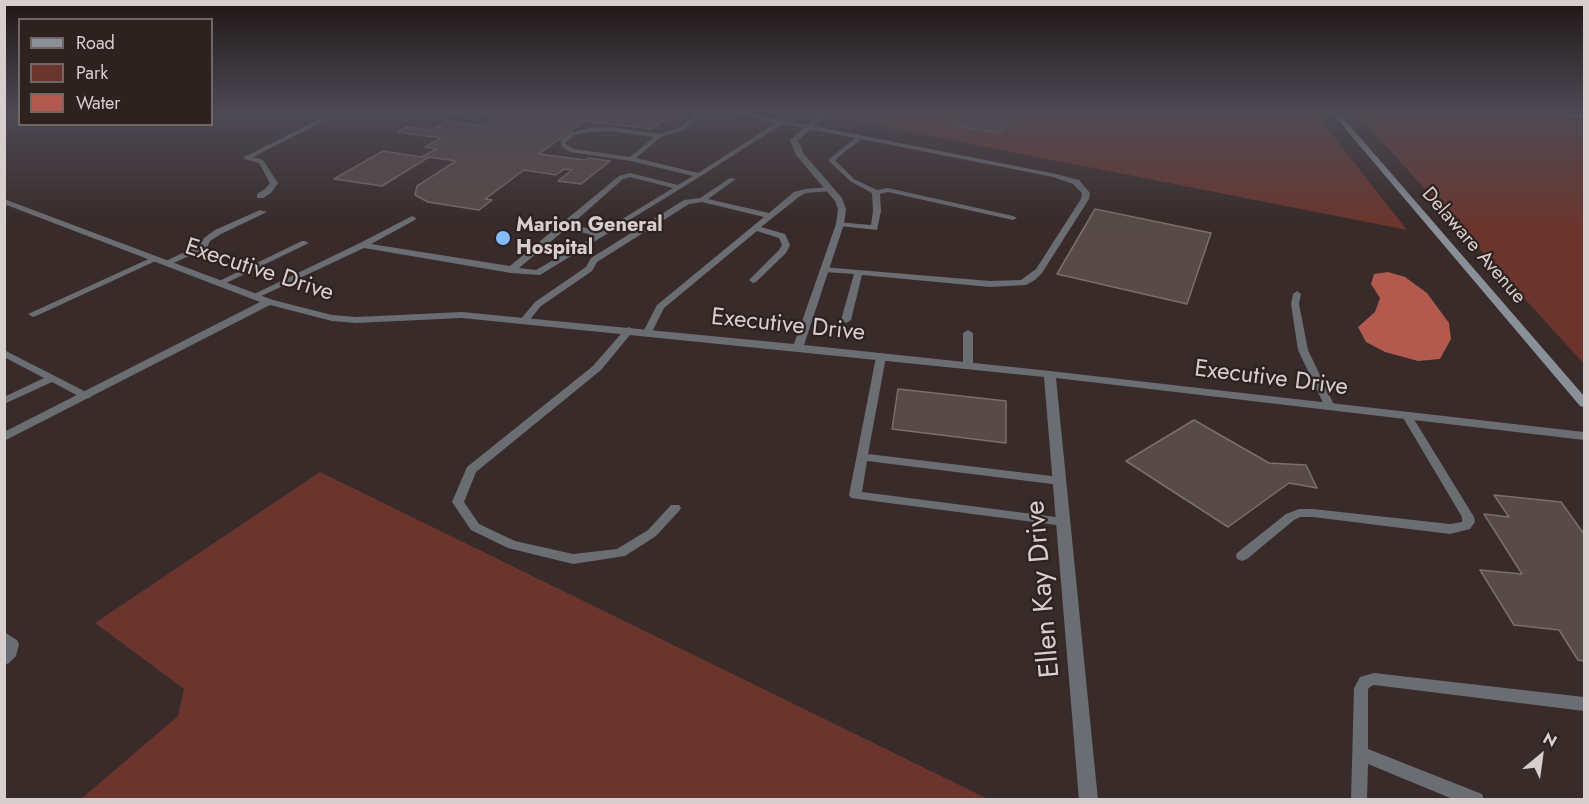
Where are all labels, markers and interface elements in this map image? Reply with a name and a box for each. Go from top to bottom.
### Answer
legend [18,18,213,126]
text: Road [76,30,115,56]
text: Park [76,60,108,86]
text: Water [76,90,120,116]
street label: Delaware Avenue [1416,183,1530,309]
place label: Marion General Hospital [516,214,663,261]
marker: Marion General Hospital [494,229,512,247]
street label: Executive Drive [181,233,337,309]
street label: Executive Drive [710,304,866,348]
street label: Executive Drive [1193,355,1349,403]
street label: Ellen Kay Drive [1020,499,1068,679]
north arrow [1511,726,1571,786]
text: N [1539,727,1561,753]

